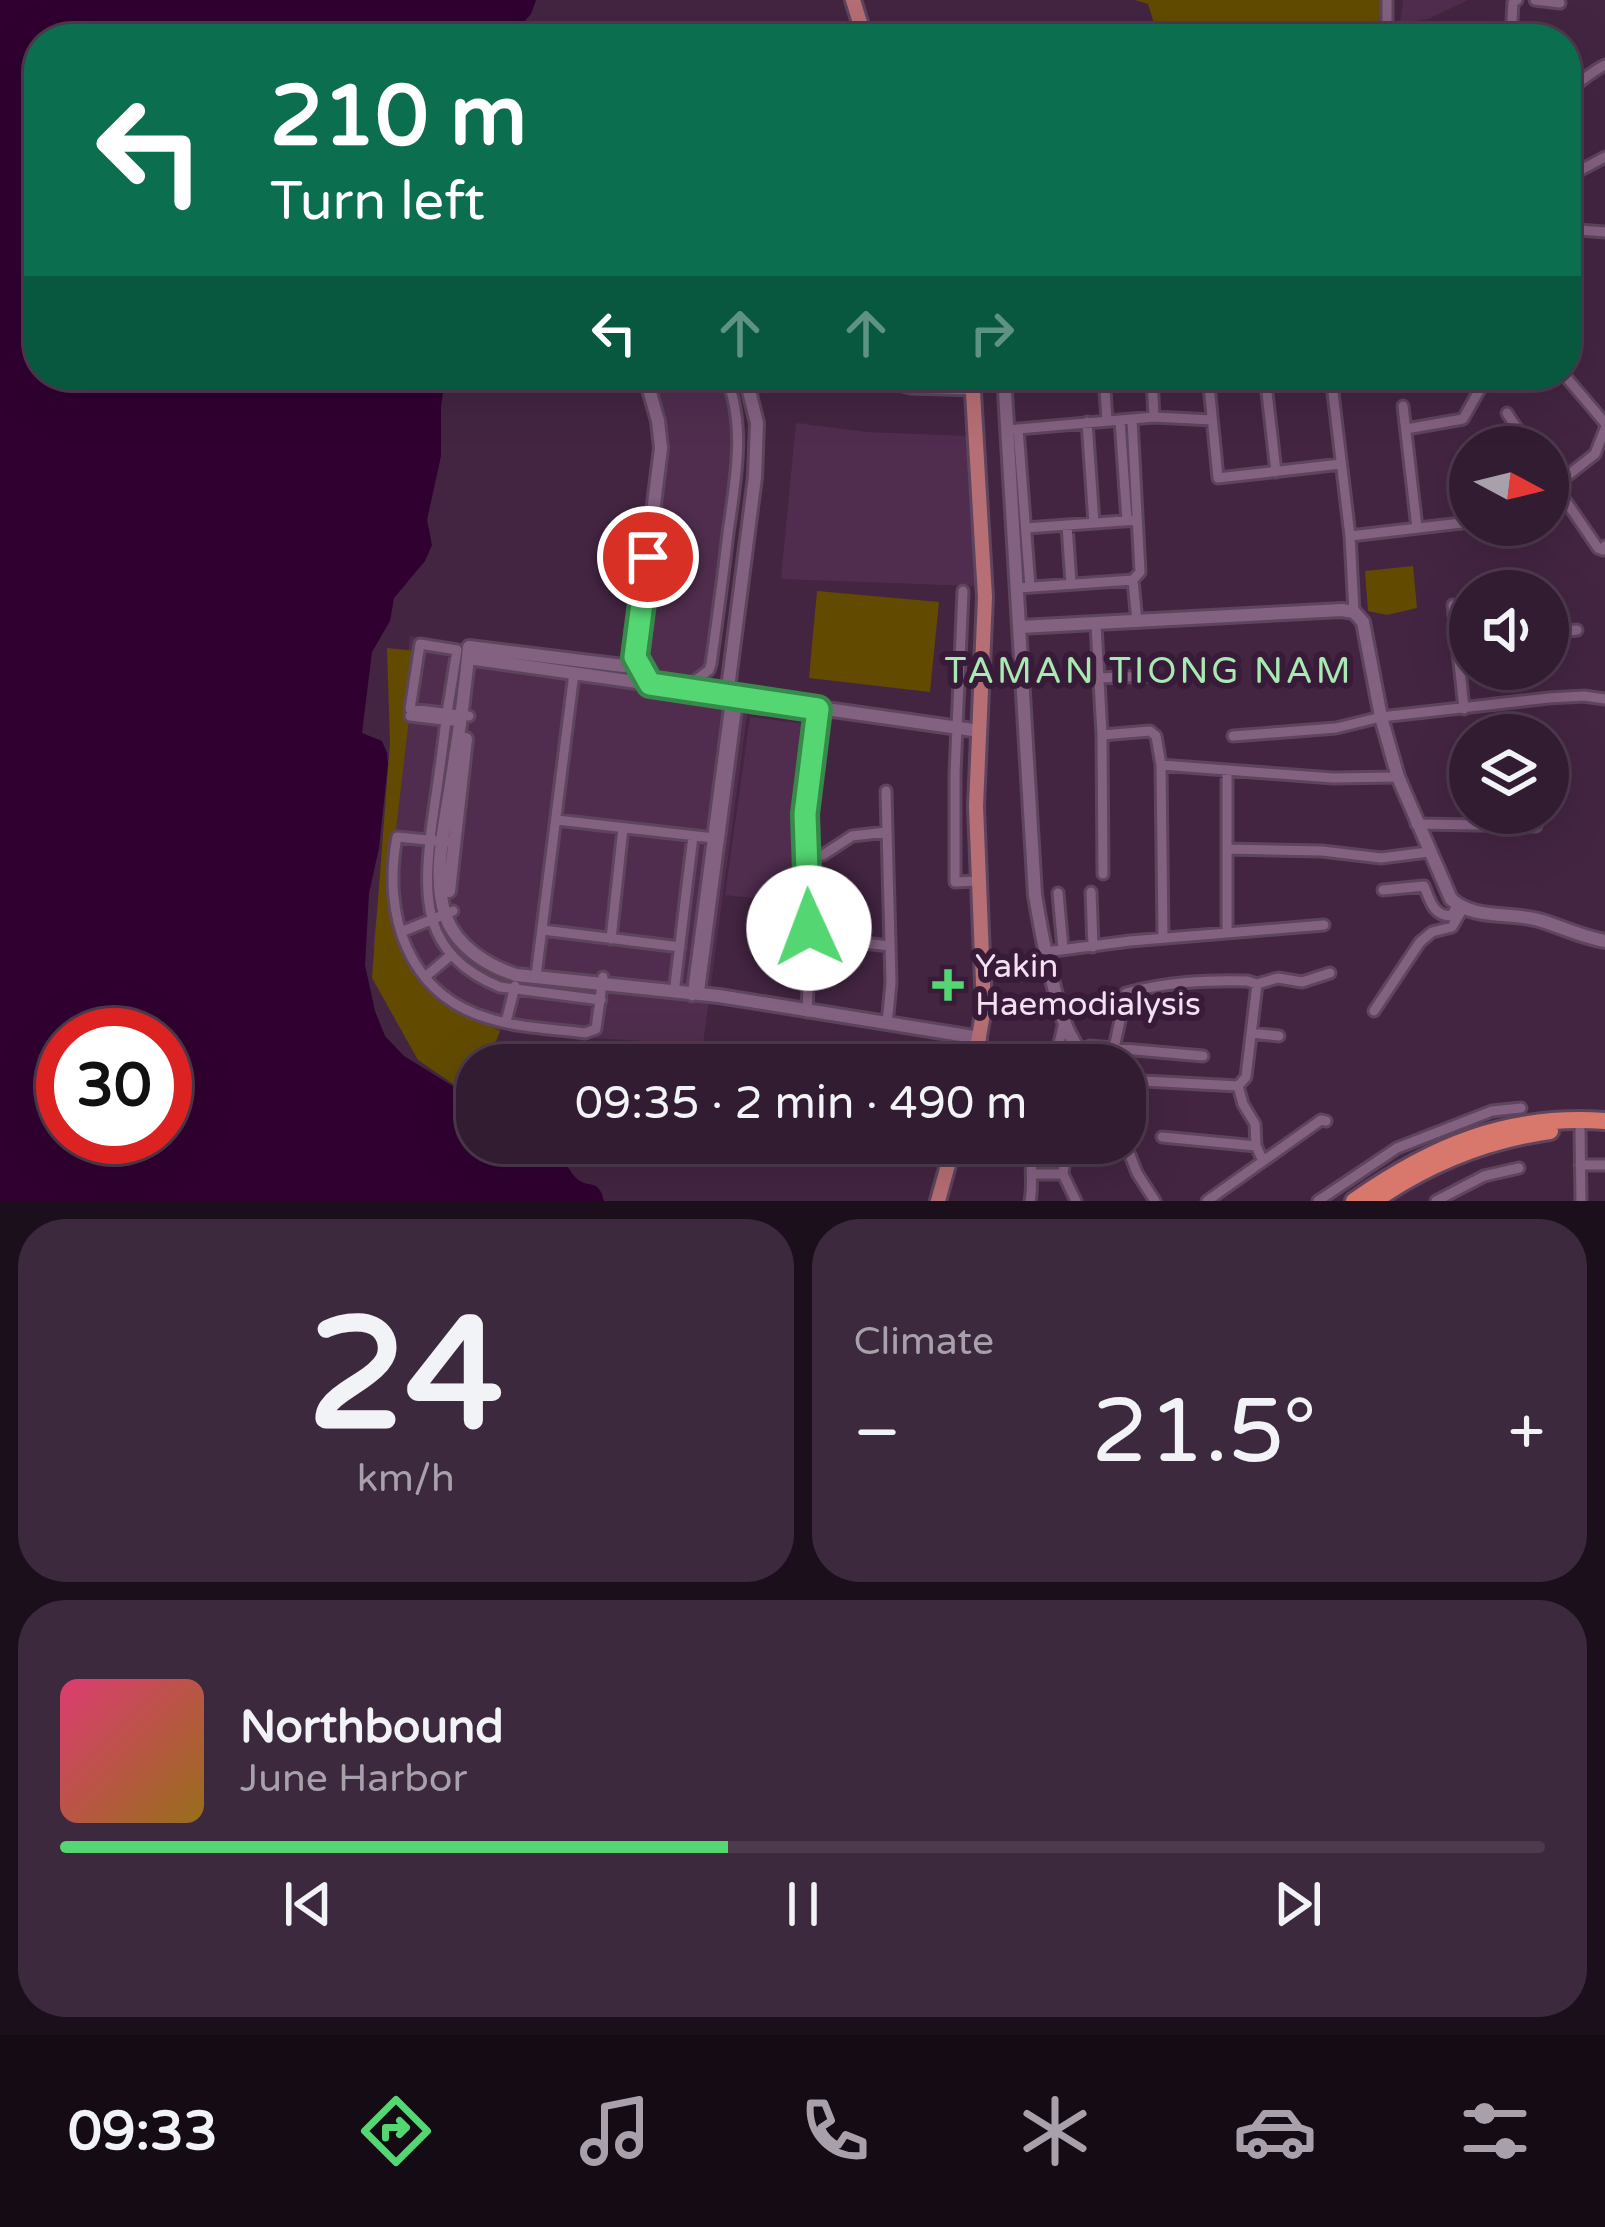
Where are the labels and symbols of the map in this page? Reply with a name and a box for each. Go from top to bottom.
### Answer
north arrow [1449,426,1569,546]
pin [597,506,699,608]
district label: TAMAN TIONG NAM [945,650,1353,693]
position arrow [746,865,872,991]
place label: Yakin Haemodialysis [975,947,1201,1024]
marker: Yakin Haemodialysis [932,969,964,1001]
speed limit sign: 30 [36,1008,192,1164]

